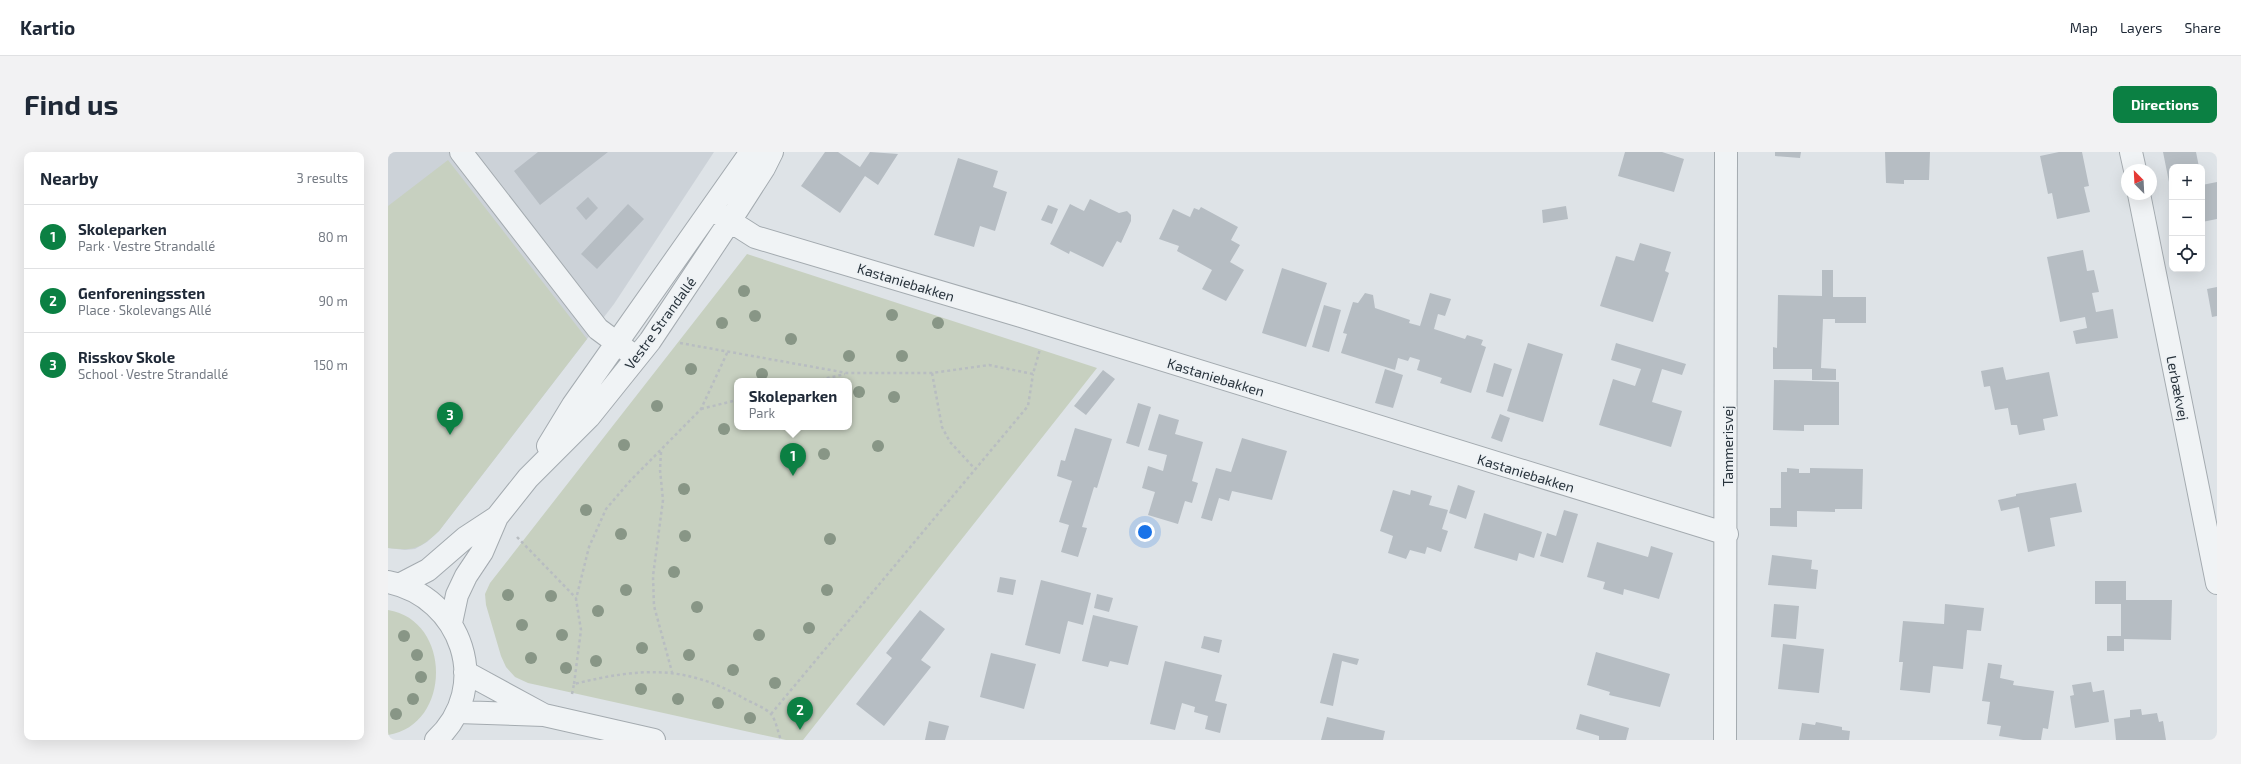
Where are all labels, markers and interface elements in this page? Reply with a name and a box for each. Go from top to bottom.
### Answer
text: Kartio [20,16,75,39]
text: Map [2070,19,2098,36]
text: Layers [2120,19,2162,36]
text: Share [2184,19,2221,36]
button: Directions [2113,86,2217,123]
text: Find us [24,87,118,121]
north arrow [2121,164,2157,200]
map controls [2169,164,2205,272]
button: + [2169,164,2205,200]
text: Nearby [40,168,98,188]
text: 3 results [297,170,348,186]
button: − [2169,200,2205,236]
text: Skoleparken [78,220,167,238]
text: 1 [50,229,56,245]
text: 80 m [318,229,348,245]
button: locate [2169,236,2205,272]
text: Park · Vestre Strandallé [78,238,215,254]
street label: Kastaniebakken [855,259,957,305]
street label: Vestre Strandallé [621,273,699,373]
text: Genforeningssten [78,284,205,302]
text: 2 [49,293,57,309]
text: 90 m [318,293,348,309]
text: Place · Skolevangs Allé [78,302,211,318]
text: Risskov Skole [78,348,175,366]
street label: Kastaniebakken [1165,354,1267,400]
street label: Lerbækvej [2163,354,2193,422]
text: 3 [49,357,57,373]
text: 150 m [314,357,348,373]
text: School · Vestre Strandallé [78,366,228,382]
popup [734,378,852,430]
text: Skoleparken [749,387,837,405]
pin: 3 [437,402,463,435]
text: Park [749,405,775,421]
street label: Tammerisvej [1719,405,1736,487]
pin: 1 [780,443,806,476]
street label: Kastaniebakken [1475,450,1577,496]
your location [1135,522,1155,542]
pin: 2 [787,697,813,730]

